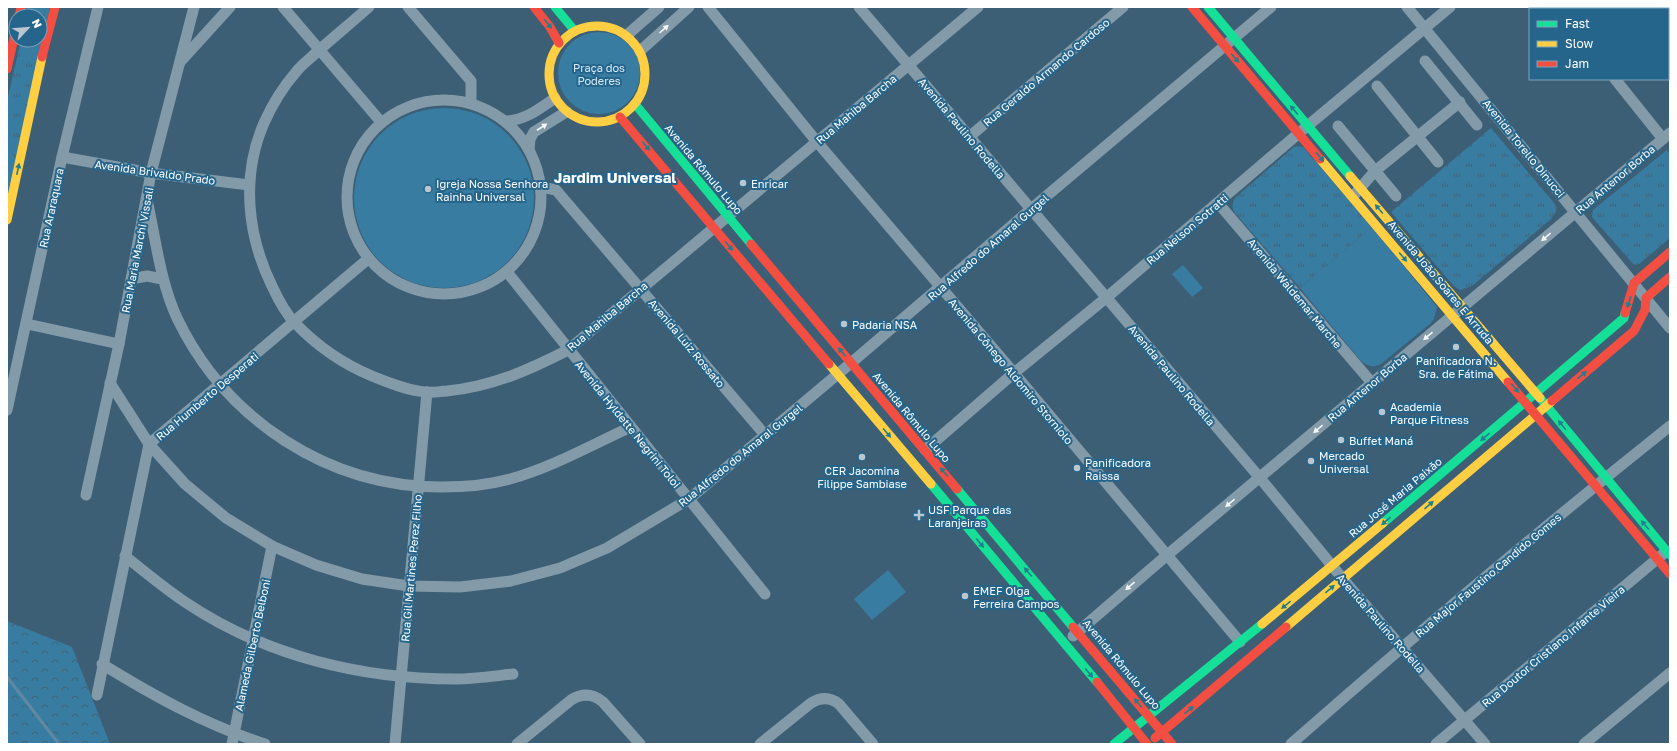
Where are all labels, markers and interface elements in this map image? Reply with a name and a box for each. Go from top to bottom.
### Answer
north arrow [8,8,48,48]
legend [1529,8,1669,80]
street label: Rua Geraldo Armando Cardoso [980,15,1112,129]
text: Fast [1565,16,1590,31]
text: N [30,17,45,30]
one-way arrow [543,18,552,29]
one-way arrow [660,25,669,34]
text: Slow [1565,36,1593,51]
one-way arrow [1231,53,1240,64]
text: Jam [1565,56,1589,71]
park label: Praça dos Poderes [573,61,625,87]
street label: Rua Mahiba Barcha [813,72,899,146]
street label: Avenida Paulino Rodella [916,75,1008,181]
street label: Avenida Torello Dinucci [1480,96,1568,200]
one-way arrow [1289,105,1298,115]
street label: Avenida Rômulo Lupo [662,121,746,217]
one-way arrow [537,123,547,131]
one-way arrow [641,141,650,152]
street label: Rua Antenor Borba [1573,142,1657,216]
one-way arrow [1315,152,1324,163]
street label: Avenida Brivaldo Prado [94,157,217,187]
one-way arrow [16,162,22,175]
street label: Rua Araraquara [36,167,66,249]
district label: Jardim Universal [554,168,676,186]
place label: Igreja Nossa Senhora Rainha Universal [436,177,548,203]
place label: Enricar [751,177,789,190]
marker: Enricar [738,178,748,188]
marker: Igreja Nossa Senhora Rainha Universal [423,184,433,194]
street label: Rua Maria Marchi Vissali [118,186,156,314]
street label: Rua Alfredo do Amaral Gurgel [925,191,1051,303]
street label: Rua Nelson Sotratti [1143,191,1231,267]
one-way arrow [1374,203,1383,214]
street label: Avenida João Soares E Arruda [1386,218,1496,346]
one-way arrow [1541,232,1552,241]
street label: Avenida Waldemar Marche [1245,235,1345,351]
one-way arrow [725,241,734,251]
one-way arrow [1399,252,1408,262]
street label: Rua Mahiba Barcha [564,279,650,353]
street label: Avenida Cônego Aldomiro Storniolo [946,295,1076,447]
street label: Avenida Luiz Rossato [646,296,728,390]
one-way arrow [1626,296,1632,308]
place label: Padaria NSA [852,318,918,331]
marker: Padaria NSA [839,319,849,329]
street label: Avenida Paulino Rodella [1126,322,1218,428]
one-way arrow [1422,331,1433,340]
marker: Panificadora N. Sra. de Fátima [1451,342,1461,352]
one-way arrow [837,347,846,357]
street label: Rua Humberto Desperati [153,349,261,443]
street label: Rua Antenor Borba [1325,350,1409,424]
place label: Panificadora N. Sra. de Fátima [1416,354,1496,380]
street label: Avenida Hyldette Negrini Toloi [573,358,683,490]
street label: Avenida Rômulo Lupo [870,369,954,465]
one-way arrow [1576,371,1587,380]
one-way arrow [1510,383,1519,393]
place label: Academia Parque Fitness [1390,400,1469,426]
street label: Rua Alfredo do Amaral Gurgel [676,401,805,509]
marker: Academia Parque Fitness [1377,407,1387,417]
one-way arrow [1558,420,1566,431]
one-way arrow [1312,424,1323,433]
one-way arrow [882,427,891,438]
one-way arrow [1479,433,1490,442]
place label: Buffet Maná [1349,434,1413,447]
marker: Buffet Maná [1336,435,1346,445]
place label: Mercado Universal [1319,449,1369,475]
marker: CER Jacomina Filippe Sambiase [857,452,867,462]
street label: Rua José Maria Paixão [1346,454,1444,540]
place label: Panificadora Raissa [1085,456,1151,482]
marker: Mercado Universal [1306,456,1316,466]
marker: Panificadora Raissa [1072,463,1082,473]
place label: CER Jacomina Filippe Sambiase [817,464,907,490]
one-way arrow [939,467,948,478]
street label: Rua Gil Martines Perez Filho [398,493,424,642]
one-way arrow [1224,498,1235,507]
one-way arrow [1424,500,1434,510]
place label: USF Parque das Laranjeiras [928,503,1011,529]
marker: USF Parque das Laranjeiras [913,509,925,521]
street label: Rua Major Faustino Candido Gomes [1412,510,1564,640]
one-way arrow [1380,517,1391,526]
one-way arrow [1640,520,1649,531]
one-way arrow [975,537,984,548]
one-way arrow [1023,566,1032,577]
street label: Avenida Paulino Rodella [1334,571,1428,675]
street label: Alameda Gilberto Belboni [232,578,272,712]
one-way arrow [1125,582,1136,591]
street label: Rua Doutor Cristiano Infante Vieira [1479,582,1627,710]
place label: EMEF Olga Ferreira Campos [973,584,1060,610]
one-way arrow [1325,585,1336,594]
marker: EMEF Olga Ferreira Campos [960,591,970,601]
one-way arrow [1280,600,1291,609]
street label: Avenida Rômulo Lupo [1080,616,1164,712]
one-way arrow [1085,668,1094,679]
one-way arrow [1134,698,1143,709]
one-way arrow [1184,706,1193,715]

